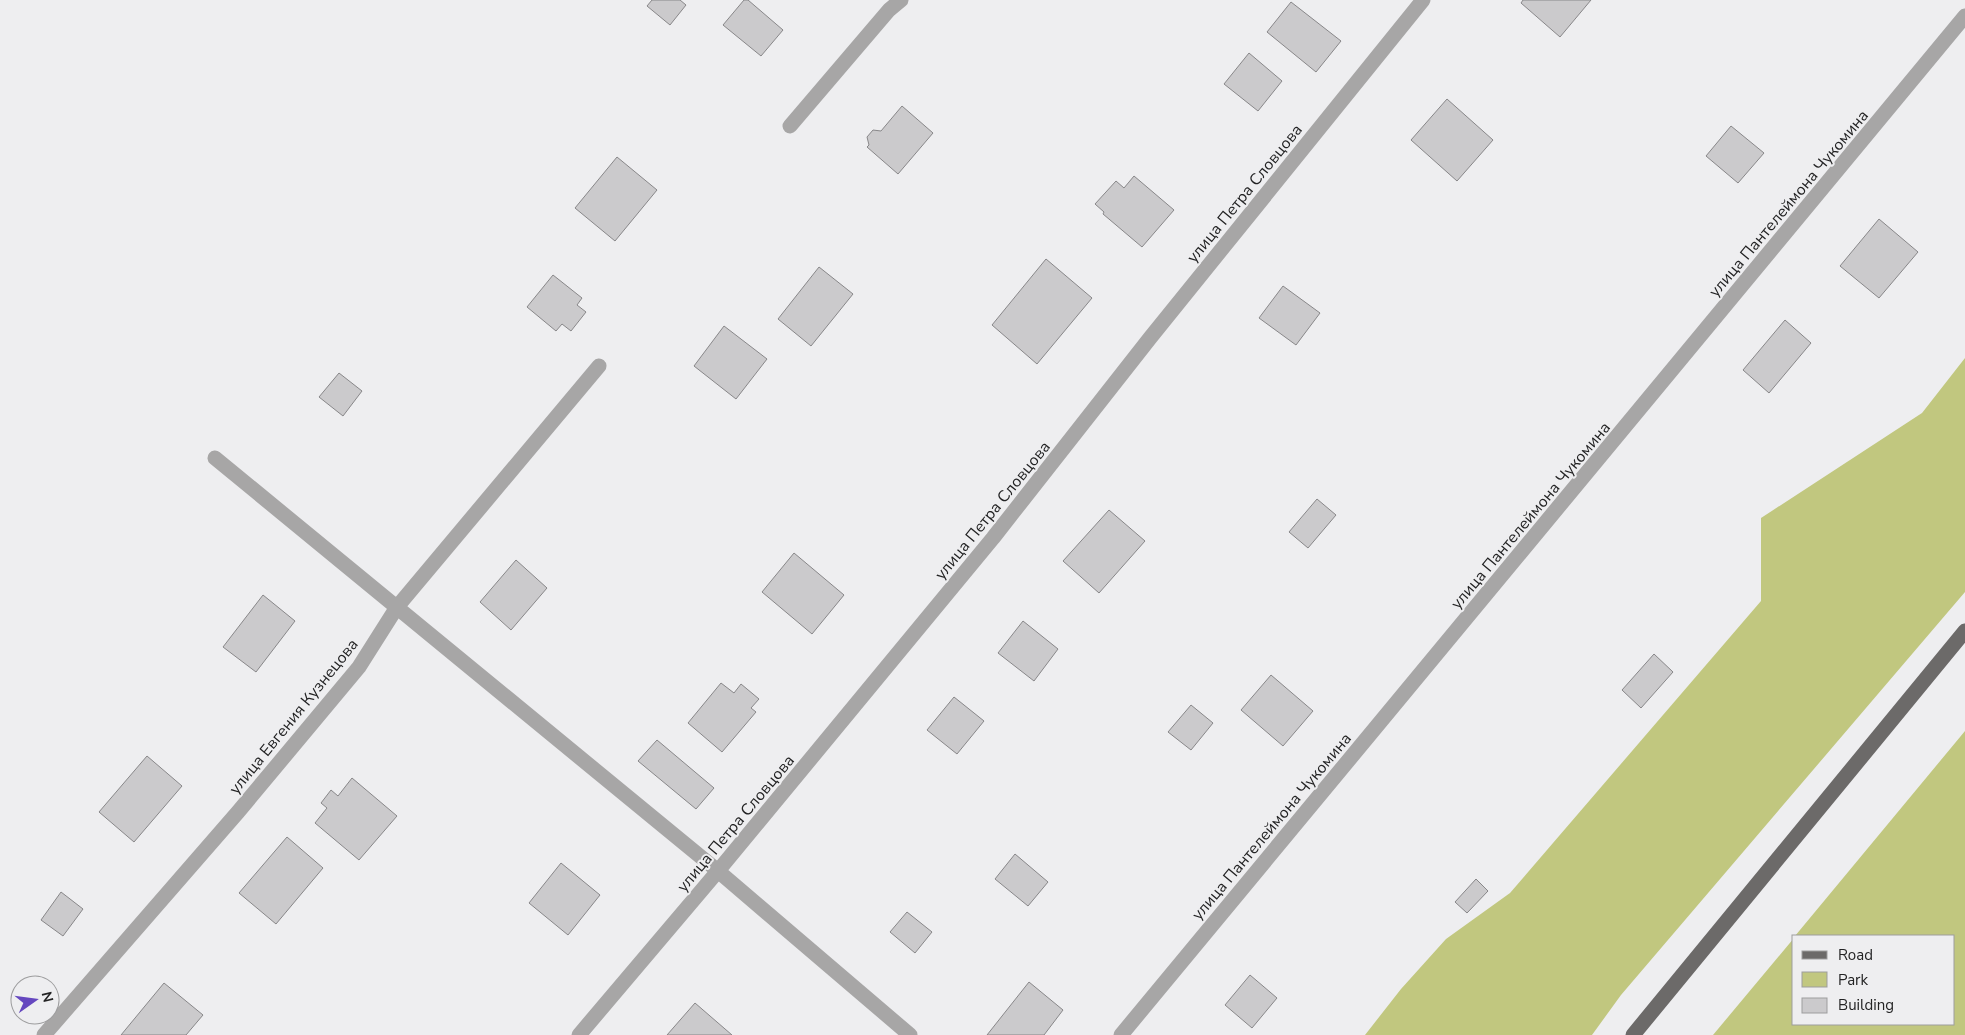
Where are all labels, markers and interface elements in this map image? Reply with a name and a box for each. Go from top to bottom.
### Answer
street label: улица Пантелеймона Чукомина [1704,105,1874,302]
street label: улица Петра Словцова [1182,120,1308,268]
street label: улица Пантелеймона Чукомина [1446,417,1616,614]
street label: улица Петра Словцова [930,437,1056,585]
street label: улица Евгения Кузнецова [224,634,363,799]
street label: улица Пантелеймона Чукомина [1187,728,1357,925]
street label: улица Петра Словцова [672,750,800,897]
legend [1792,935,1955,1025]
text: Road [1838,945,1873,965]
text: Park [1838,970,1868,990]
north arrow [10,975,60,1025]
text: N [37,990,58,1004]
text: Building [1838,995,1894,1015]

